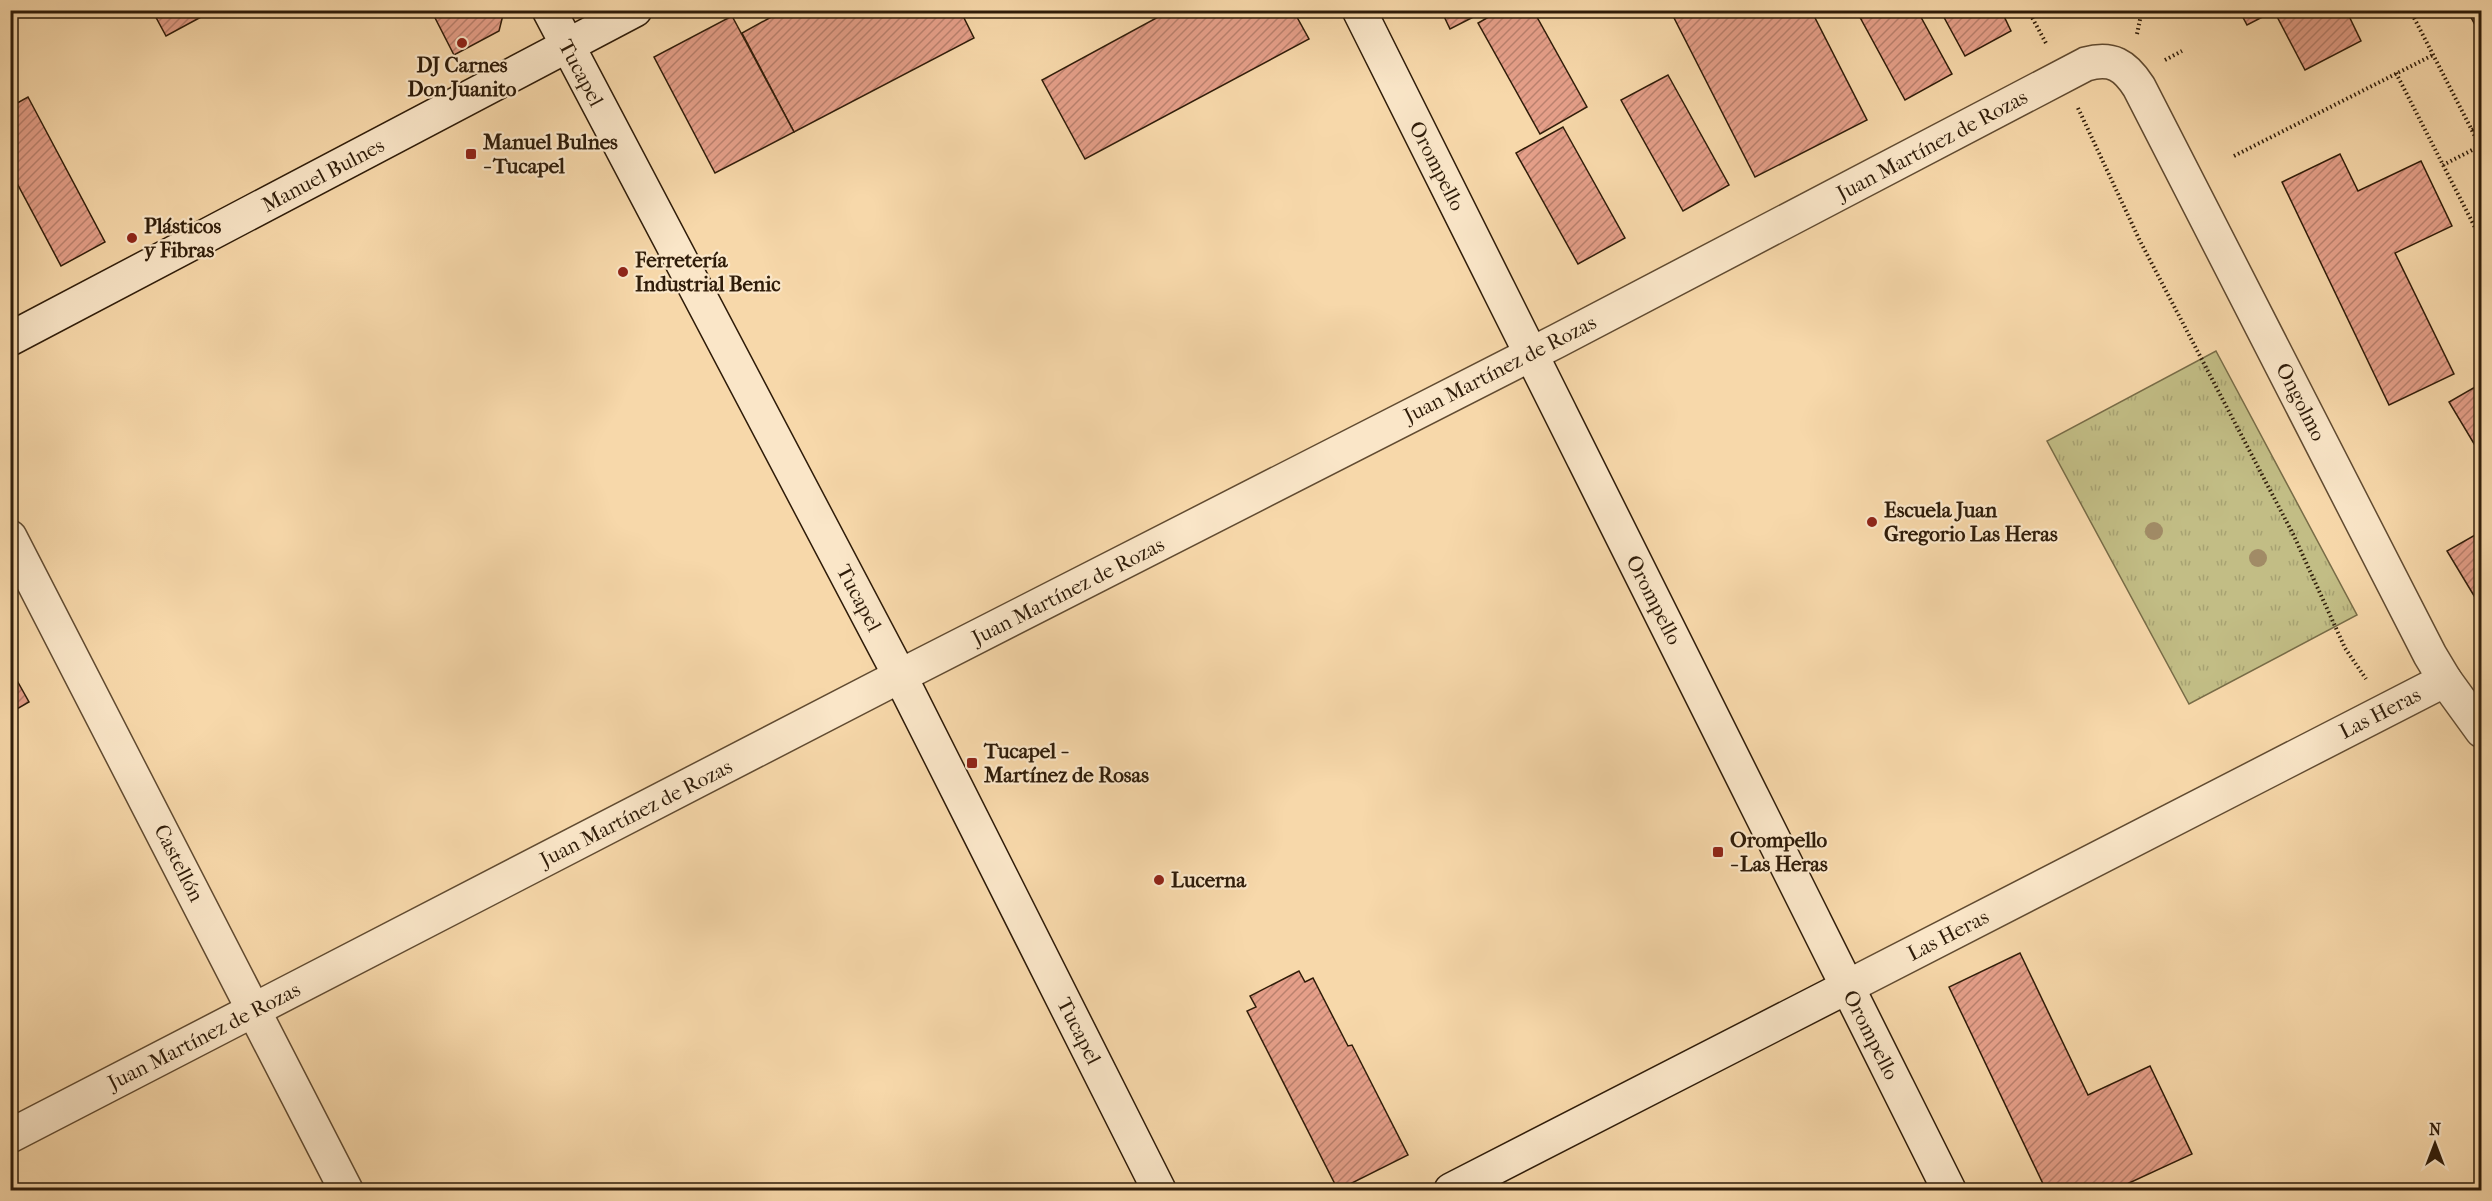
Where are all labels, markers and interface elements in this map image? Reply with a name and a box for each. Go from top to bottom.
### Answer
marker: DJ Carnes Don Juanito [455,36,469,50]
street label: Tucapel [554,36,609,111]
place label: DJ Carnes Don Juanito [408,53,517,101]
street label: Juan Martínez de Rozas [1831,84,2032,206]
street label: Orompello [1404,117,1470,215]
place label: Manuel Bulnes - Tucapel [482,130,618,178]
street label: Manuel Bulnes [258,133,388,217]
marker: Manuel Bulnes - Tucapel [464,147,478,161]
place label: Plásticos y Fibras [144,214,221,262]
marker: Plásticos y Fibras [125,231,139,245]
place label: Ferretería Industrial Benic [634,248,781,296]
marker: Ferretería Industrial Benic [616,265,630,279]
street label: Juan Martínez de Rozas [1398,310,1600,429]
street label: Ongolmo [2271,359,2331,445]
place label: Escuela Juan Gregorio Las Heras [1884,498,2058,546]
marker: Escuela Juan Gregorio Las Heras [1865,515,1879,529]
street label: Juan Martínez de Rozas [966,532,1168,651]
street label: Orompello [1621,551,1687,649]
street label: Tucapel [832,561,887,636]
street label: Las Heras [2335,682,2425,744]
place label: Tucapel - Martínez de Rosas [983,739,1149,787]
street label: Juan Martínez de Rozas [534,754,736,873]
marker: Tucapel - Martínez de Rosas [965,756,979,770]
street label: Castellón [149,820,209,906]
place label: Orompello - Las Heras [1730,828,1828,876]
marker: Orompello - Las Heras [1711,845,1725,859]
place label: Lucerna [1171,868,1247,892]
marker: Lucerna [1152,873,1166,887]
street label: Las Heras [1903,904,1993,966]
street label: Juan Martínez de Rozas [102,977,304,1096]
street label: Orompello [1838,986,1904,1084]
street label: Tucapel [1052,993,1106,1069]
north arrow [2405,1114,2465,1174]
text: N [2429,1120,2442,1139]

